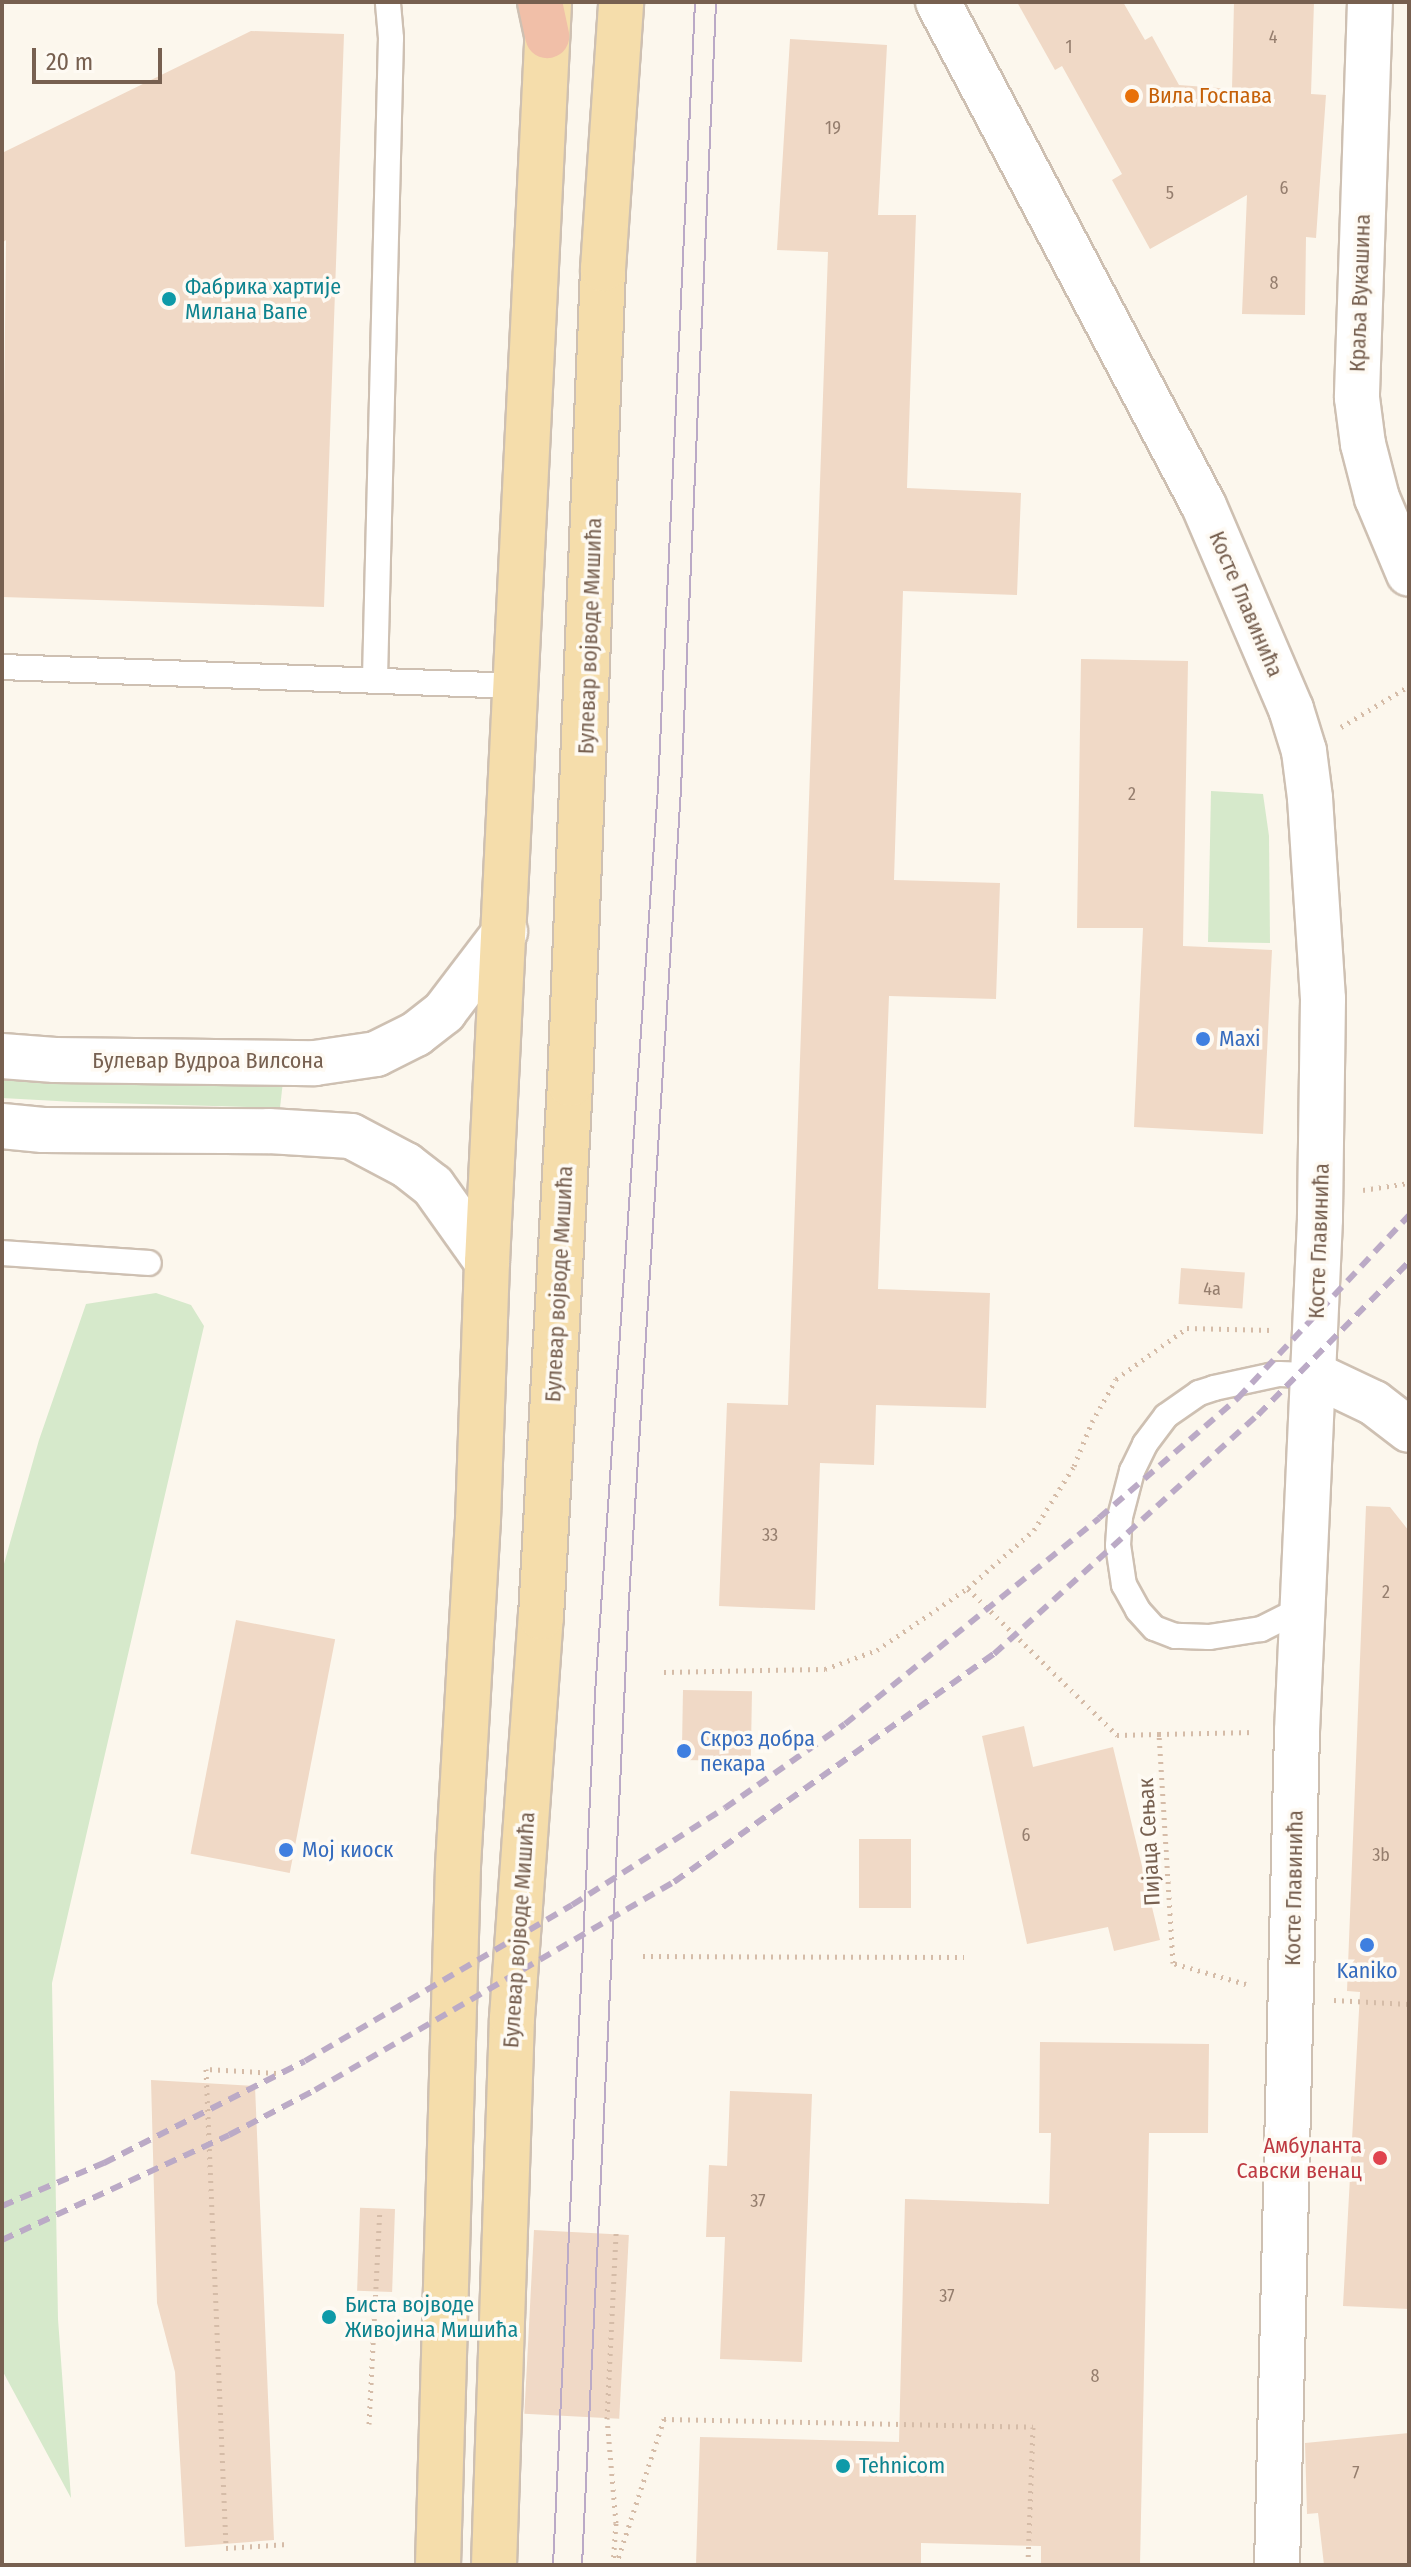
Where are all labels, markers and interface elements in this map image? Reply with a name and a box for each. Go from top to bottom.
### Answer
house number: 4 [1269,26,1277,48]
scale bar [36,32,166,82]
house number: 1 [1065,36,1073,58]
text: 20 m [46,48,93,76]
place label: Вила Госпава [1148,83,1272,109]
marker: Вила Госпава [1123,87,1141,105]
house number: 19 [825,117,841,139]
house number: 6 [1280,177,1288,199]
house number: 5 [1166,182,1174,204]
street label: Краља Вукашина [1344,213,1376,373]
house number: 8 [1270,272,1278,294]
place label: Фабрика хартије Милана Вапе [185,273,341,324]
marker: Фабрика хартије Милана Вапе [160,290,178,308]
street label: Булевар војводе Мишића [573,517,607,755]
street label: Косте Главинића [1203,527,1289,681]
house number: 2 [1128,783,1136,805]
place label: Maxi [1219,1026,1261,1052]
marker: Maxi [1194,1030,1212,1048]
street label: Булевар Вудроа Вилсона [92,1048,324,1074]
street label: Косте Главинића [1303,1163,1335,1319]
street label: Булевар војводе Мишића [540,1165,578,1403]
house number: 4a [1203,1278,1221,1300]
house number: 33 [762,1524,778,1546]
house number: 2 [1382,1581,1390,1603]
place label: Скроз добра пекара [700,1725,815,1776]
marker: Скроз добра пекара [675,1742,693,1760]
street label: Пијаца Сењак [1132,1778,1166,1906]
street label: Косте Главинића [1279,1810,1309,1966]
street label: Булевар војводе Мишића [498,1811,540,2049]
house number: 6 [1022,1824,1030,1846]
place label: Мој киоск [302,1837,393,1863]
marker: Мој киоск [277,1841,295,1859]
house number: 3b [1372,1844,1390,1866]
marker: Kaniko [1358,1936,1376,1954]
place label: Kaniko [1336,1958,1398,1984]
place label: Амбуланта Савски венац [1237,2132,1362,2184]
marker: Амбуланта Савски венац [1369,2147,1391,2169]
house number: 37 [750,2190,766,2212]
house number: 37 [939,2285,955,2307]
place label: Биста војводе Живојина Мишића [345,2291,518,2342]
marker: Биста војводе Живојина Мишића [320,2308,338,2326]
house number: 8 [1091,2365,1099,2387]
place label: Tehnicom [859,2453,945,2479]
marker: Tehnicom [834,2457,852,2475]
house number: 7 [1352,2462,1360,2484]

